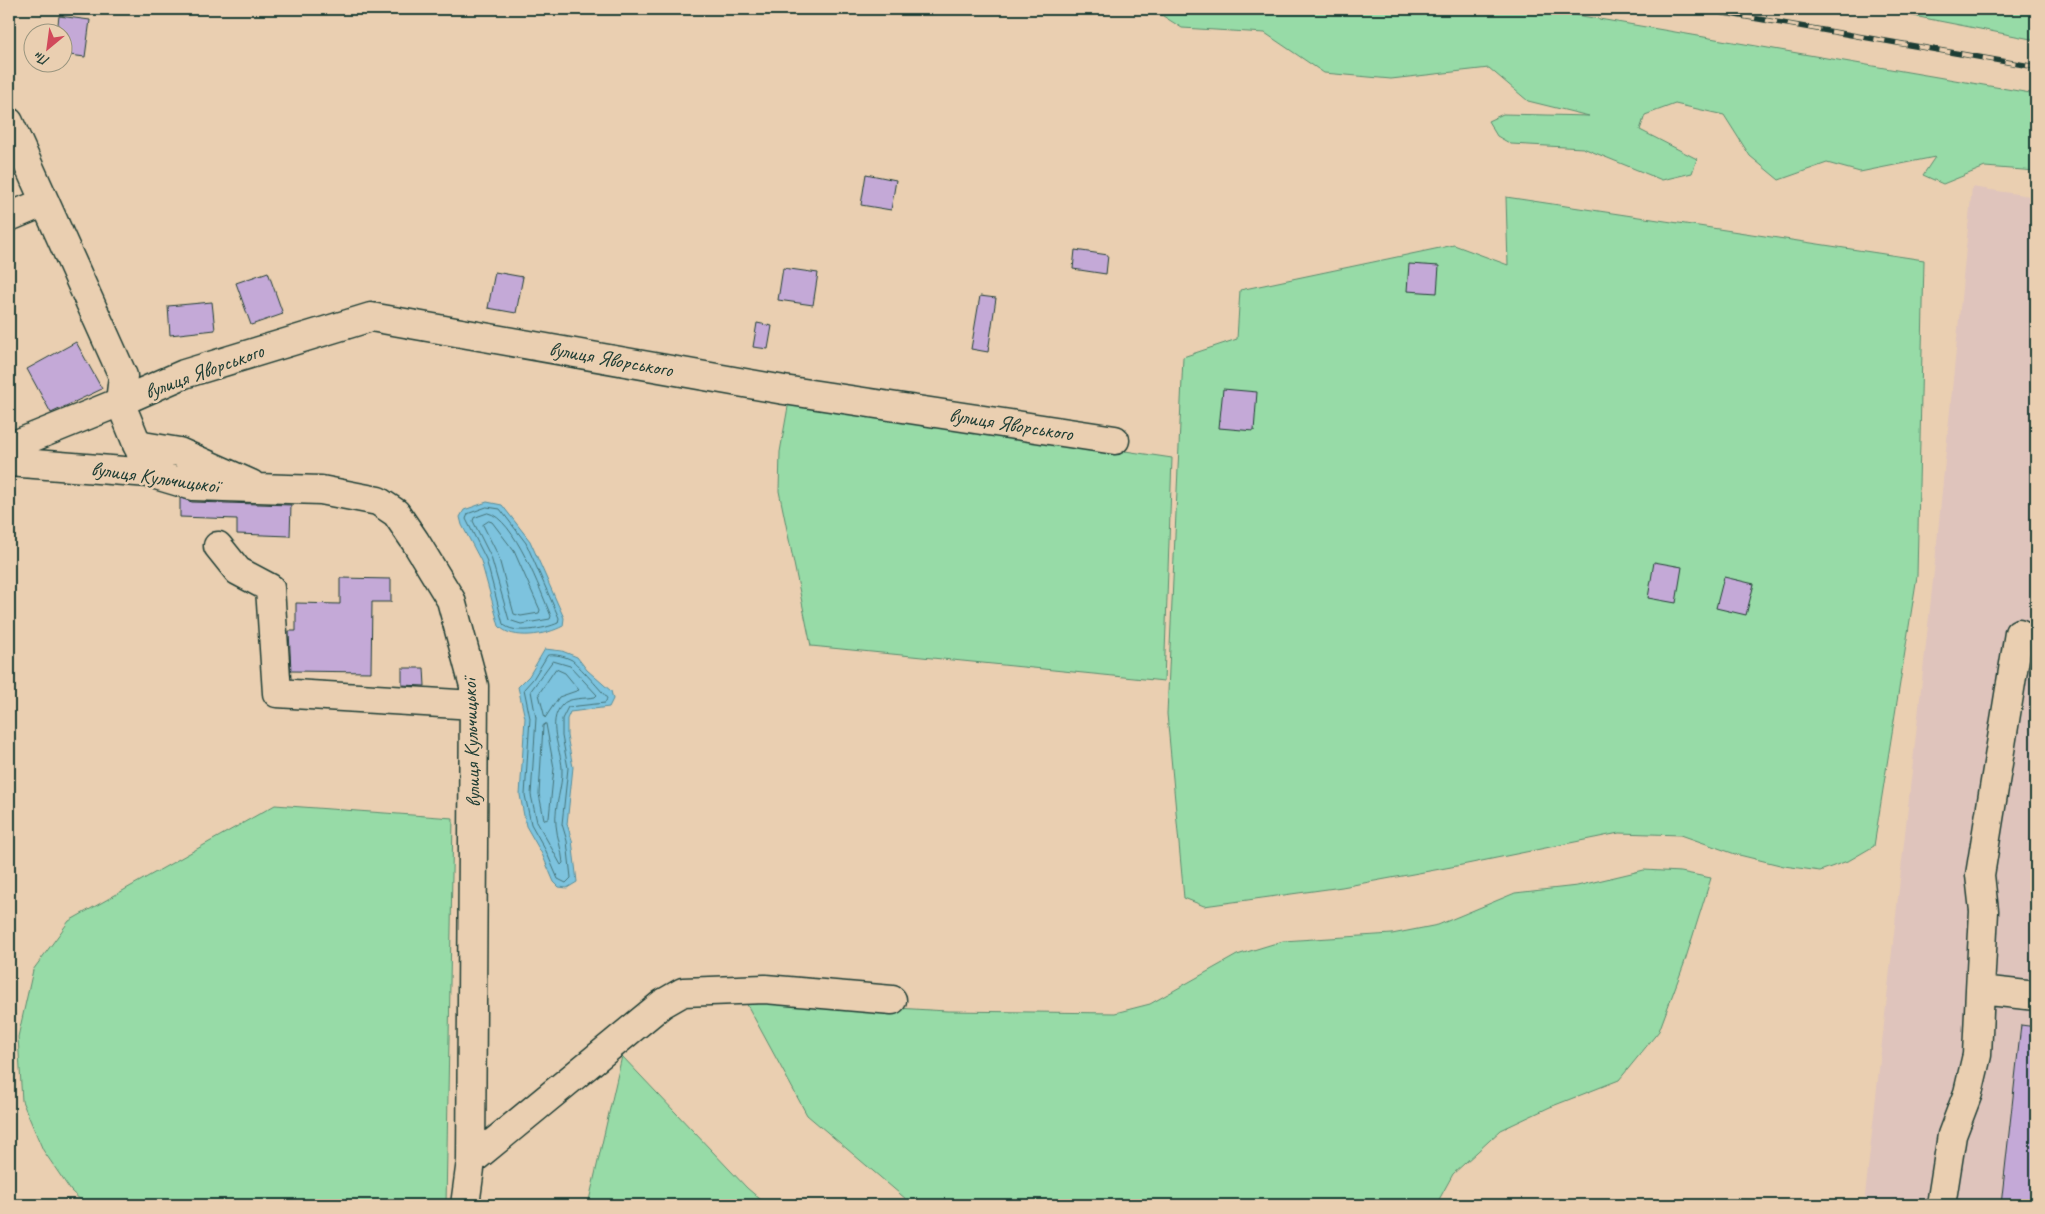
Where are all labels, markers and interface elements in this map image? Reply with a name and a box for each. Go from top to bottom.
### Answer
north arrow [22,22,72,72]
text: Пн [31,48,52,70]
street label: вулиця Яворського [547,335,676,383]
street label: вулиця Яворського [141,337,269,405]
street label: вулиця Яворського [947,401,1076,447]
street label: вулиця Кульчицької [89,455,225,499]
street label: вулиця Кульчицької [456,674,486,808]

